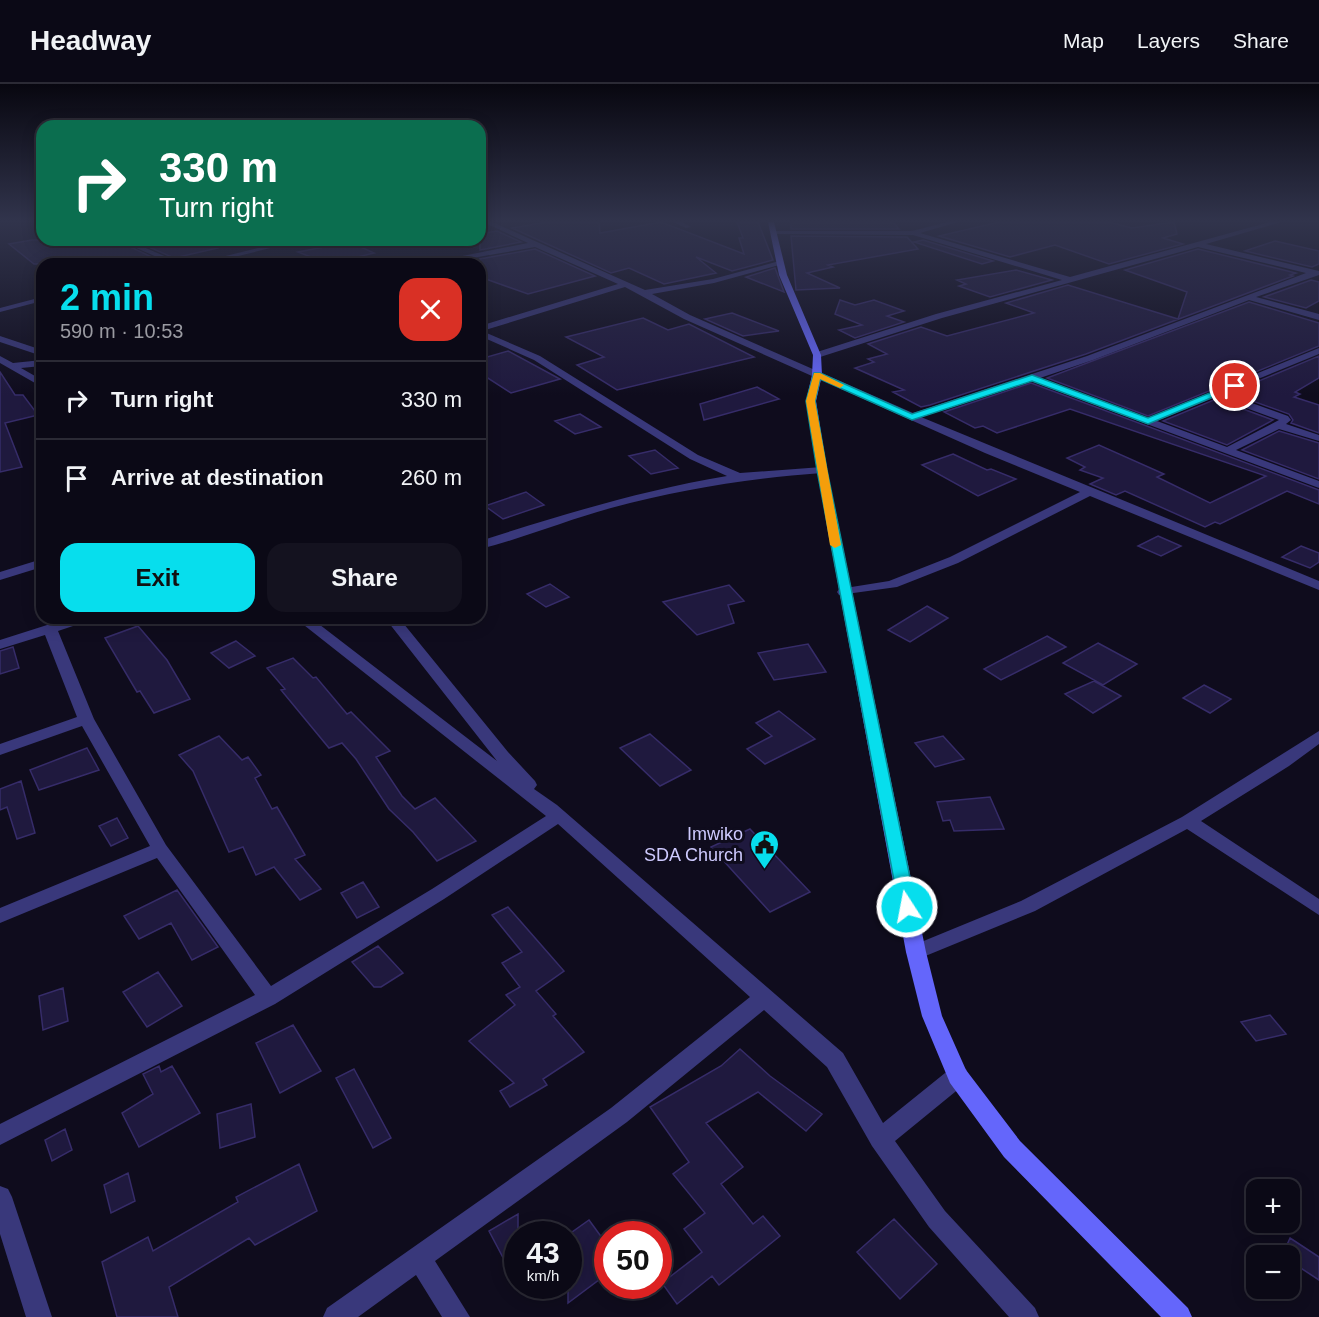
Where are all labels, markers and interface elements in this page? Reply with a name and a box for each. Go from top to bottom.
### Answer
text: Headway [30,25,151,56]
text: Map [1063,29,1104,52]
text: Layers [1137,29,1200,52]
text: Share [1233,29,1289,52]
icon: right [60,144,138,222]
text: 330 m [159,144,278,191]
text: Turn right [159,193,274,223]
text: 2 min [60,277,154,318]
button: close [399,278,462,341]
text: 590 m · 10:53 [60,320,183,342]
pin [1209,360,1260,411]
icon: arrive [1218,369,1251,402]
icon: right [60,384,93,417]
text: Turn right [111,387,213,412]
text: 330 m [401,387,462,412]
icon: arrive [60,462,93,495]
text: Arrive at destination [111,465,324,490]
text: 260 m [401,465,462,490]
button: Exit [60,543,255,612]
button: Share [267,543,462,612]
place label: Imwiko SDA Church [644,824,743,865]
public building icon: Imwiko SDA Church [748,828,780,870]
position arrow [875,875,939,939]
map controls [1246,1179,1300,1299]
button: + [1246,1179,1300,1233]
speed limit sign: 50 [594,1221,672,1299]
text: 43 [526,1236,560,1269]
button: − [1246,1245,1300,1299]
text: km/h [527,1267,559,1284]

